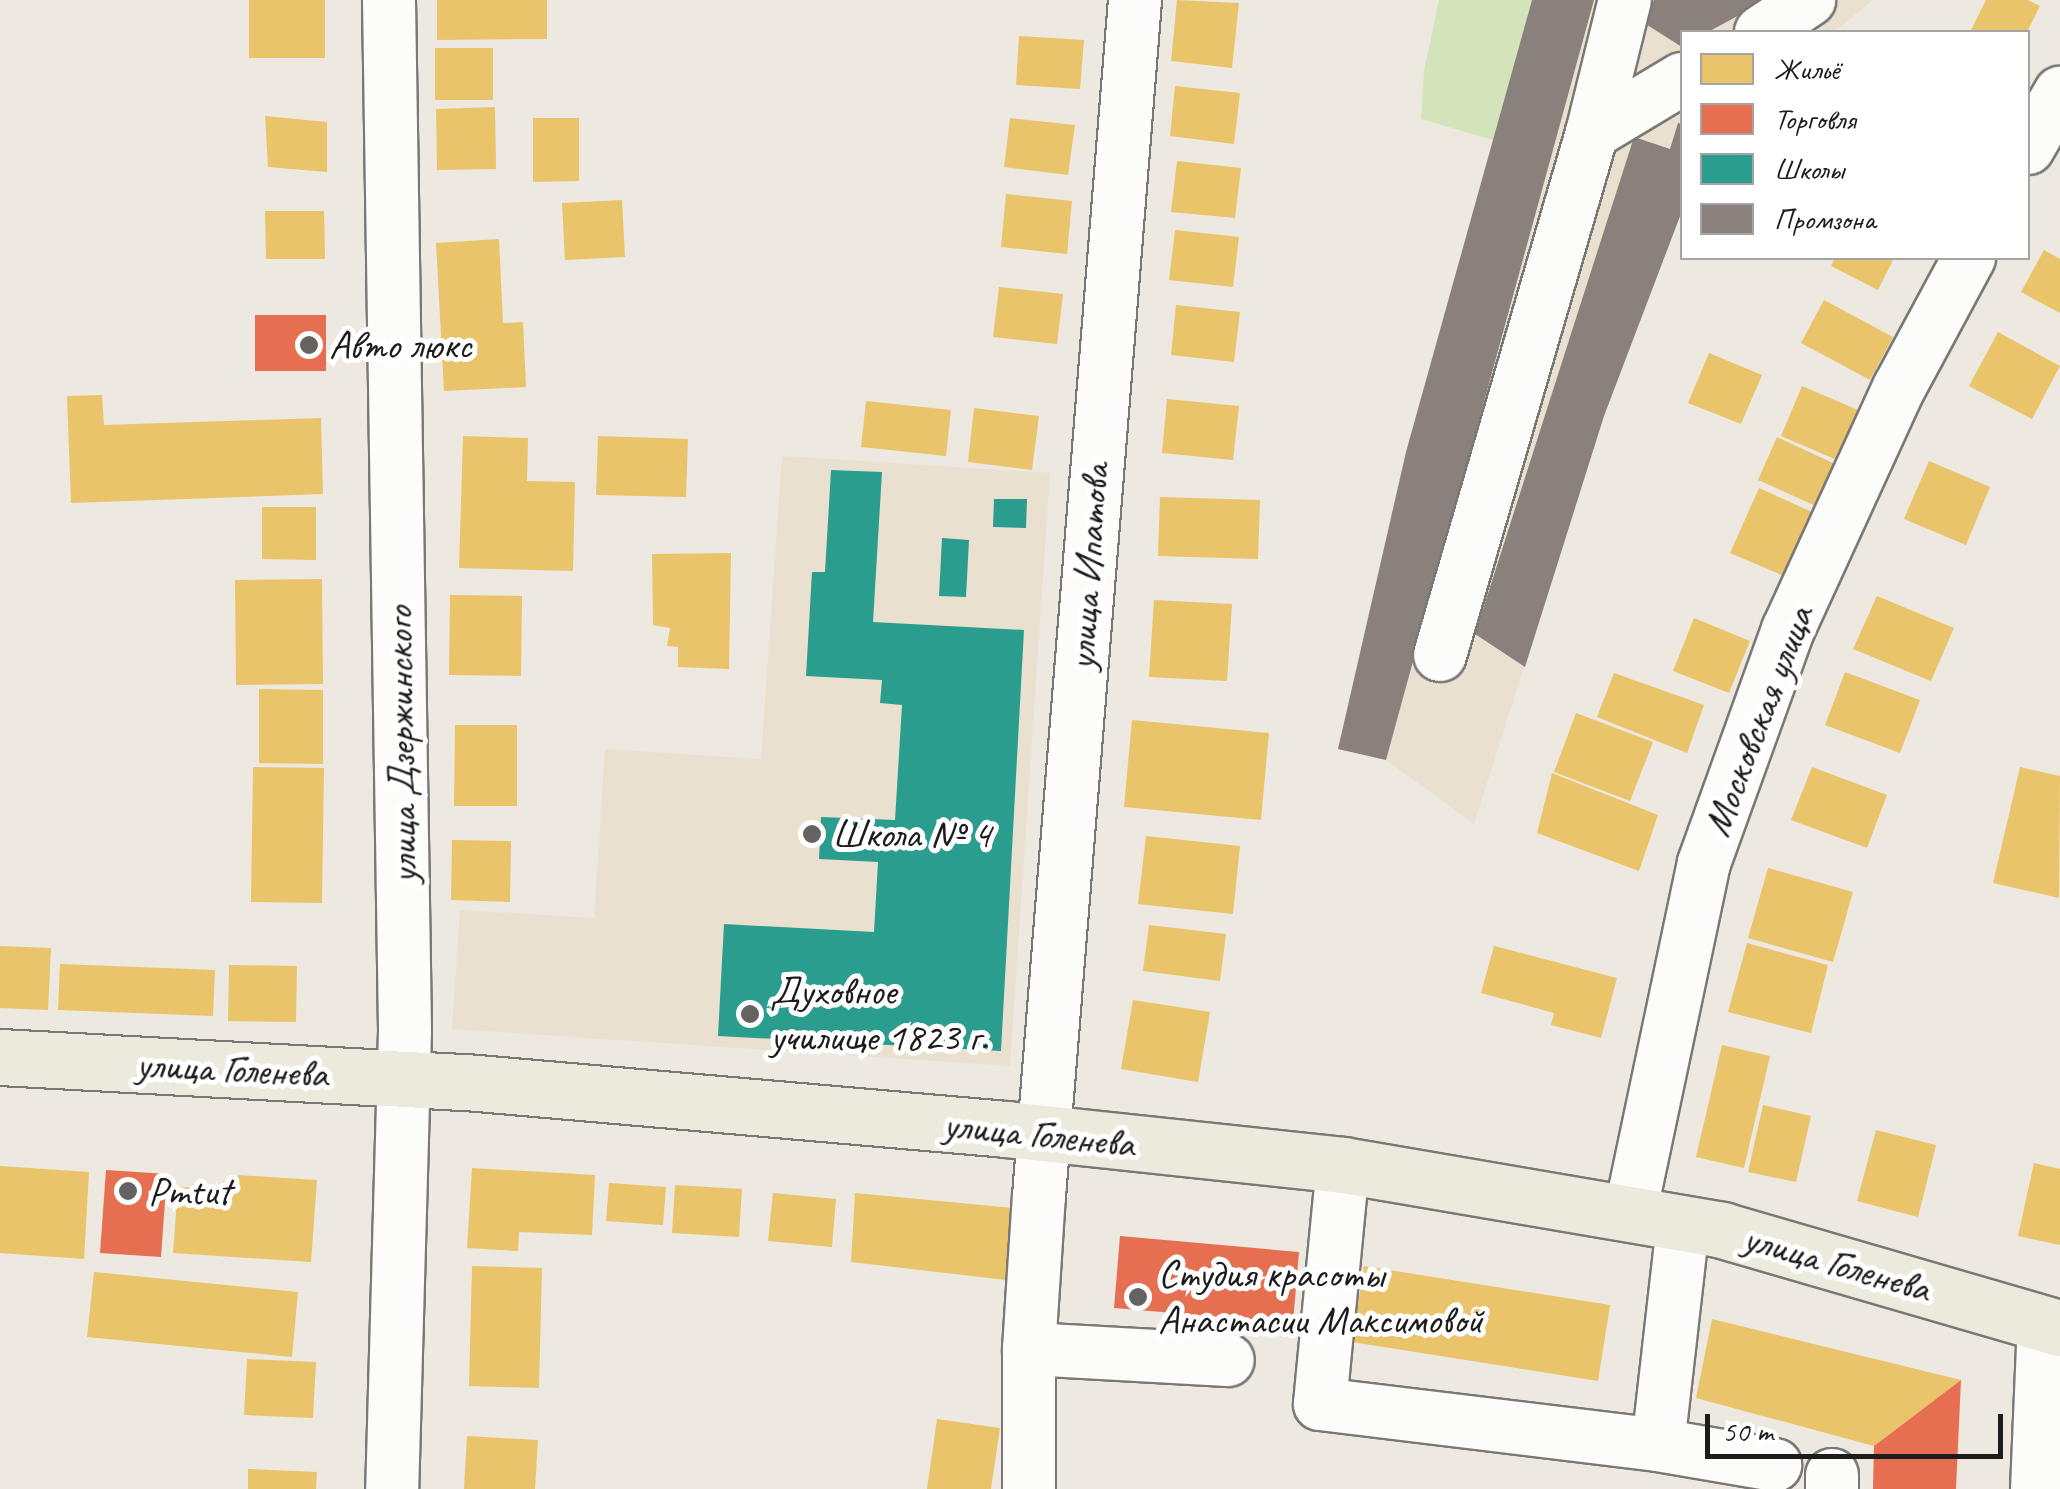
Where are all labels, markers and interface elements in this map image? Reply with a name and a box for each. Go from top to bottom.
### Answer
legend [1680,30,2030,260]
text: Жильё [1774,50,1839,88]
text: Торговля [1774,100,1855,138]
text: Школы [1774,150,1844,188]
text: Промзона [1774,200,1875,238]
place label: Авто люкс [329,321,474,369]
marker: Авто люкс [298,334,320,356]
street label: улица Ипатова [1057,460,1119,674]
street label: Московская улица [1692,598,1824,844]
street label: улица Дзержинского [375,608,427,882]
place label: Школа № 4 [832,810,991,858]
marker: Школа № 4 [801,823,823,845]
place label: Духовное училище 1823 г. [770,967,988,1061]
marker: Духовное училище 1823 г. [739,1003,761,1025]
street label: улица Голенева [134,1040,330,1098]
street label: улица Голенева [940,1100,1138,1168]
place label: Pmtut [148,1167,231,1215]
marker: Pmtut [117,1180,139,1202]
street label: улица Голенева [1737,1213,1937,1313]
place label: Студия красоты Анастасии Максимовой [1158,1250,1486,1344]
marker: Студия красоты Анастасии Максимовой [1127,1286,1149,1308]
scale bar [1710,1394,2008,1456]
text: 50 m [1722,1412,1773,1450]

